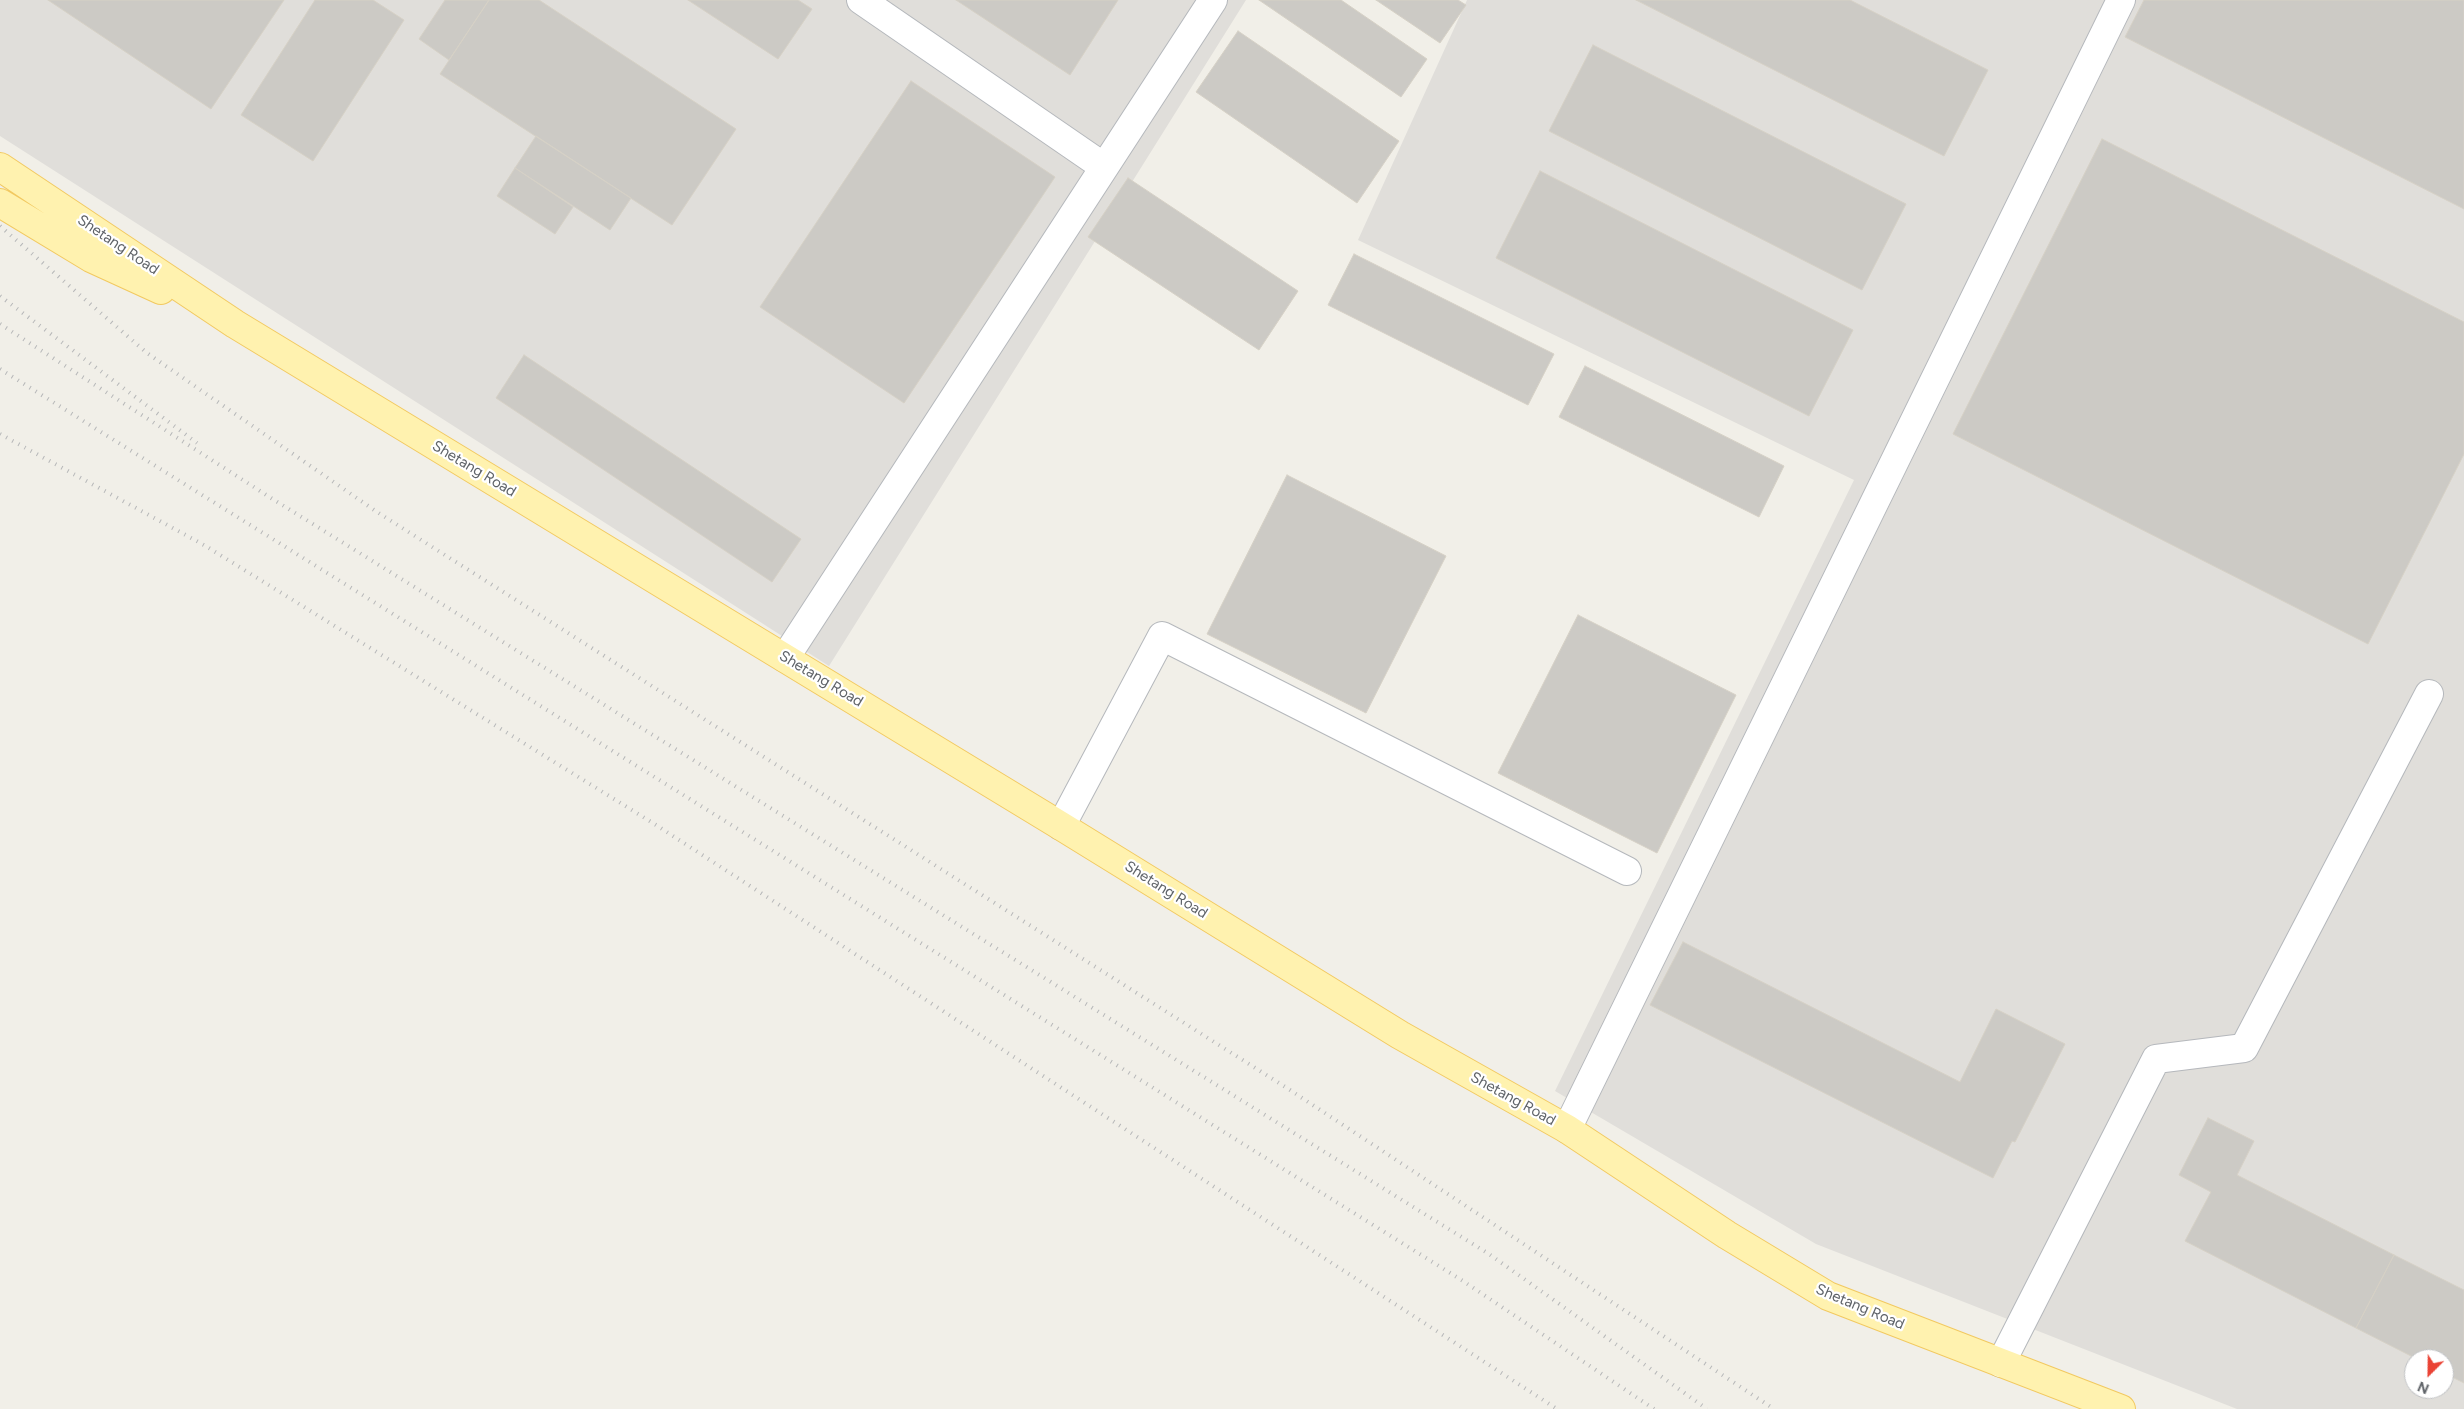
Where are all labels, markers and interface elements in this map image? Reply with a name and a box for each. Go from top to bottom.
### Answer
street label: Shetang Road [74,211,162,279]
street label: Shetang Road [429,437,519,501]
street label: Shetang Road [776,647,866,711]
street label: Shetang Road [1121,857,1211,923]
street label: Shetang Road [1467,1068,1559,1130]
street label: Shetang Road [1813,1280,1907,1334]
north arrow [2404,1349,2454,1399]
text: N [2415,1377,2432,1397]

